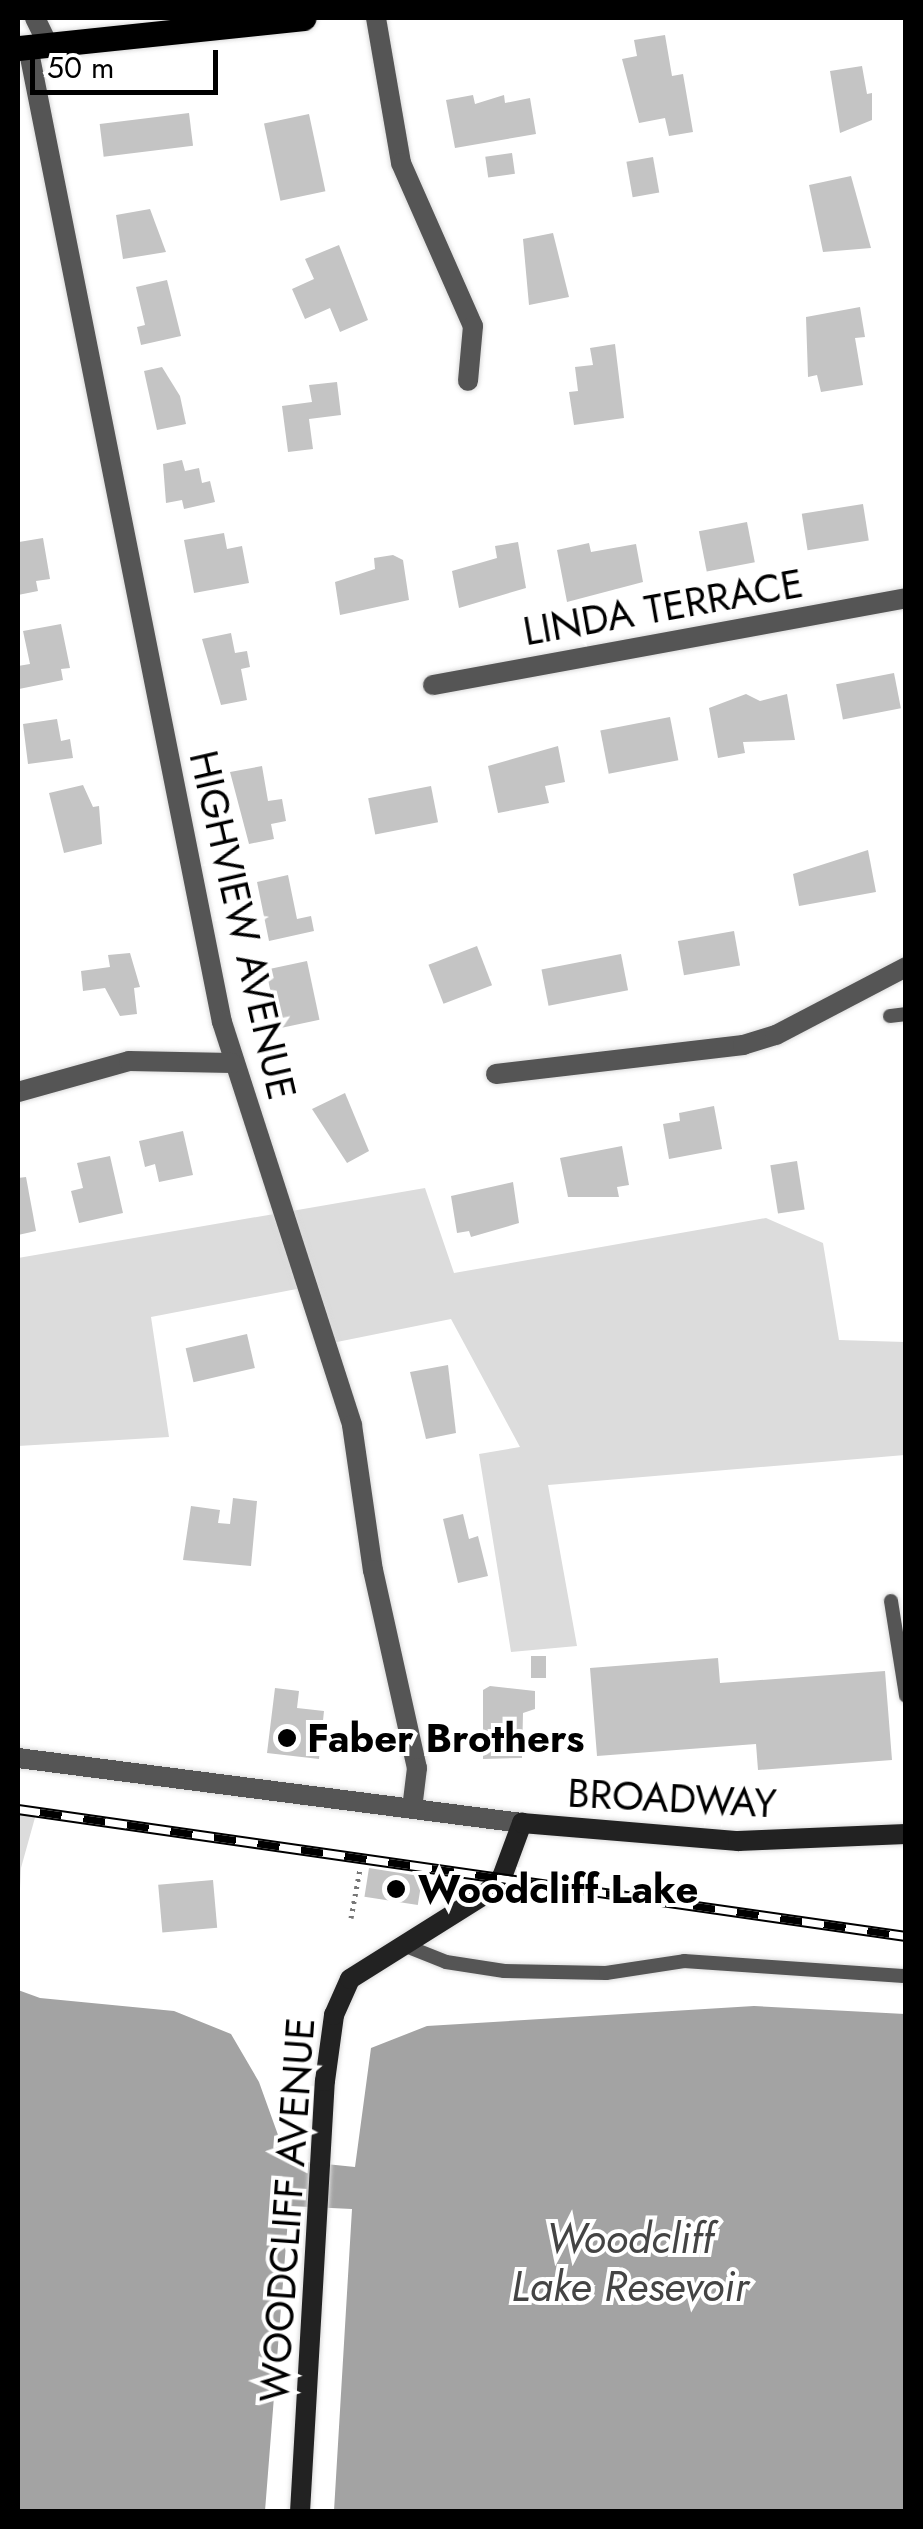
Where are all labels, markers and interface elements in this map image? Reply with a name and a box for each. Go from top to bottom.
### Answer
scale bar [35,30,222,92]
text: 50 m [47,46,114,89]
street label: LINDA TERRACE [519,559,807,655]
street label: HIGHVIEW AVENUE [180,746,306,1104]
place label: Faber Brothers [307,1714,585,1762]
marker: Faber Brothers [276,1727,298,1749]
street label: BROADWAY [566,1769,778,1827]
place label: Woodcliff Lake [418,1865,698,1913]
marker: Woodcliff Lake [383,1876,409,1902]
street label: WOODCLIFF AVENUE [250,2016,324,2404]
water label: Woodcliff Lake Resevoir [511,2214,749,2312]

